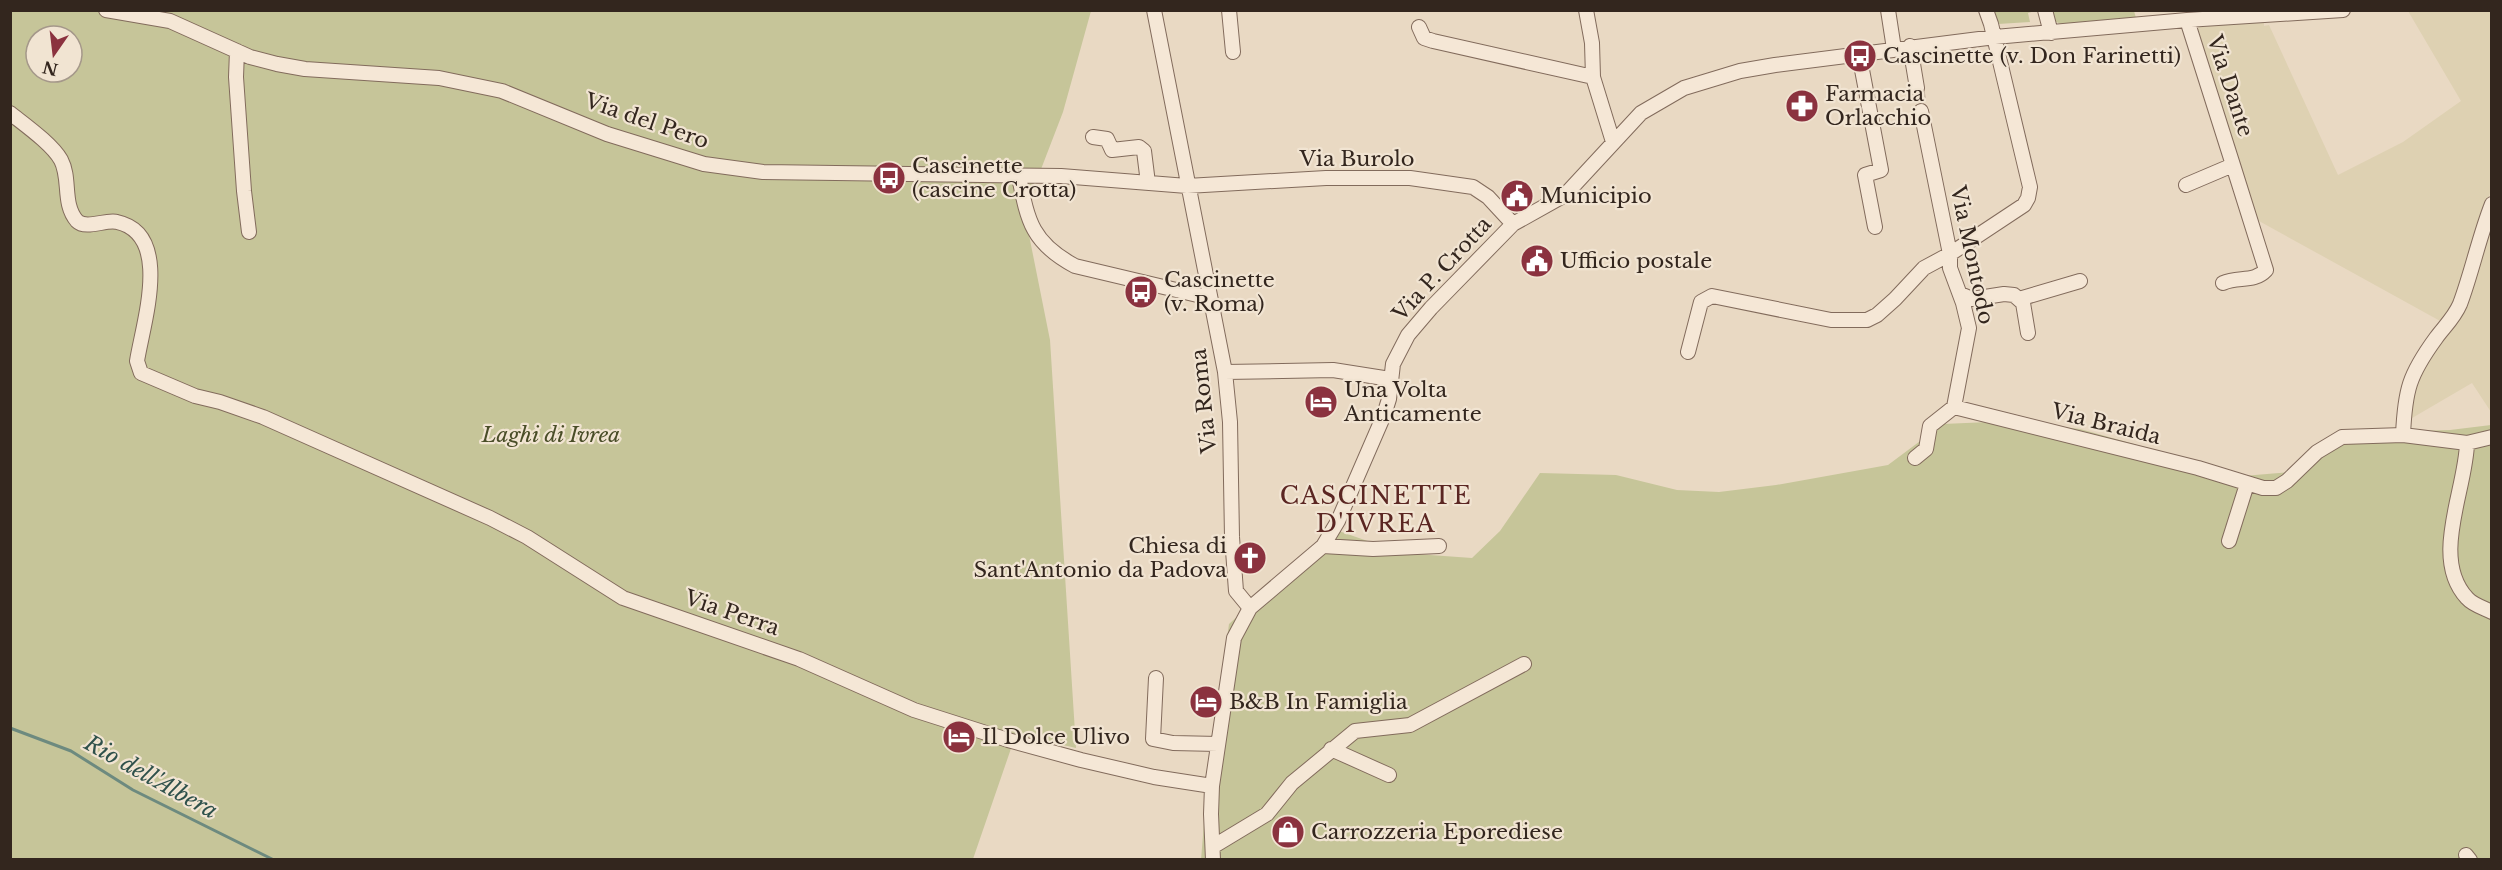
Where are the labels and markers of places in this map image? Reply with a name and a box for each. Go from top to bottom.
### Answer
bus stop icon: Cascinette (v. Don Farinetti) [1842,38,1878,74]
place label: Cascinette (v. Don Farinetti) [1883,43,2181,69]
place label: Farmacia Orlacchio [1825,81,1931,131]
pharmacy icon: Farmacia Orlacchio [1784,88,1820,124]
place label: Cascinette (cascine Crotta) [912,153,1076,203]
bus stop icon: Cascinette (cascine Crotta) [871,160,907,196]
public building icon: Municipio [1499,178,1535,214]
place label: Municipio [1540,183,1652,209]
public building icon: Ufficio postale [1519,243,1555,279]
place label: Ufficio postale [1560,248,1712,274]
place label: Cascinette (v. Roma) [1164,267,1275,317]
bus stop icon: Cascinette (v. Roma) [1123,274,1159,310]
place label: Una Volta Anticamente [1343,377,1482,427]
hotel icon: Una Volta Anticamente [1303,384,1339,420]
place label: Chiesa di Sant'Antonio da Padova [973,533,1227,583]
church icon: Chiesa di Sant'Antonio da Padova [1232,540,1268,576]
hotel icon: B&B In Famiglia [1188,684,1224,720]
place label: B&B In Famiglia [1229,689,1408,715]
hotel icon: Il Dolce Ulivo [941,719,977,755]
place label: Il Dolce Ulivo [982,724,1130,750]
shop icon: Carrozzeria Eporediese [1270,814,1306,850]
place label: Carrozzeria Eporediese [1311,819,1563,845]

